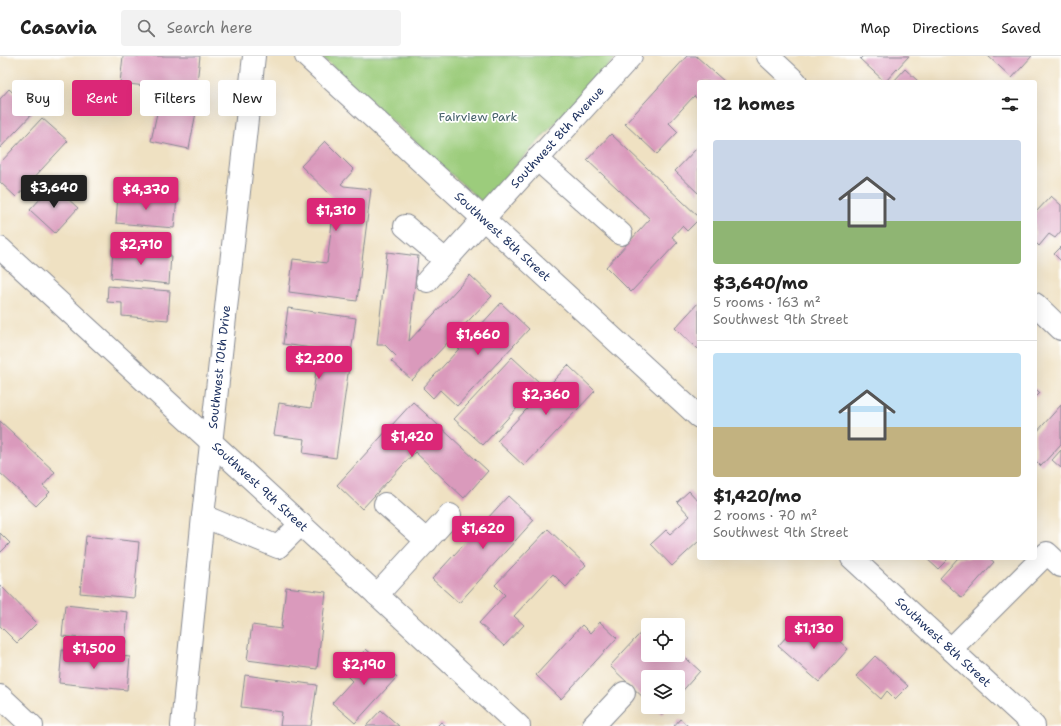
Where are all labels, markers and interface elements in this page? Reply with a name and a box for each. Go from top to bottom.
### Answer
search box [121,10,401,46]
text: Casavia [20,15,97,40]
icon: search [135,17,157,39]
text: Search here [167,18,252,38]
text: Map [861,19,891,37]
text: Directions [913,19,979,37]
text: Saved [1001,19,1041,37]
chip: Buy [12,80,64,116]
chip: Rent [72,80,132,116]
chip: Filters [140,80,210,116]
chip: New [218,80,276,116]
street label: Southwest 8th Avenue [507,83,608,192]
text: 12 homes [713,93,795,115]
icon: filters [999,93,1021,115]
park label: Fairview Park [439,109,518,125]
icon: home [831,166,903,238]
pin: $3,640 [21,175,87,209]
pin: $4,370 [113,177,179,211]
text: $3,640 [30,179,78,196]
text: $4,370 [122,181,170,198]
street label: Southwest 8th Street [451,188,554,285]
pin: $1,310 [303,198,369,232]
text: $1,310 [316,202,356,219]
pin: $2,710 [108,232,174,266]
text: $2,710 [119,236,163,253]
text: $3,640/mo [713,272,808,294]
text: 5 rooms · 163 m² [713,294,821,311]
street label: Southwest 10th Drive [205,304,234,430]
text: Southwest 9th Street [713,311,848,328]
pin: $1,660 [445,322,511,356]
text: $1,660 [456,326,500,343]
pin: $2,200 [286,346,352,380]
text: $2,200 [295,350,343,367]
icon: home [831,379,903,451]
pin: $2,360 [513,382,579,416]
text: $2,360 [522,386,570,403]
pin: $1,420 [379,424,445,458]
text: $1,420 [390,428,434,445]
street label: Southwest 9th Street [209,439,311,535]
text: $1,420/mo [713,485,802,507]
text: 2 rooms · 70 m² [713,507,817,524]
pin: $1,620 [450,516,516,550]
text: $1,620 [461,520,505,537]
text: Southwest 9th Street [713,524,848,541]
street label: Southwest 8th Street [892,594,995,690]
pin: $1,130 [781,616,847,650]
map controls [641,618,685,714]
button: locate [641,618,685,662]
text: $1,130 [794,620,834,637]
pin: $1,500 [61,636,127,670]
text: $1,500 [72,640,116,657]
pin: $2,190 [331,652,397,686]
text: $2,190 [342,656,386,673]
button: layers [641,670,685,714]

